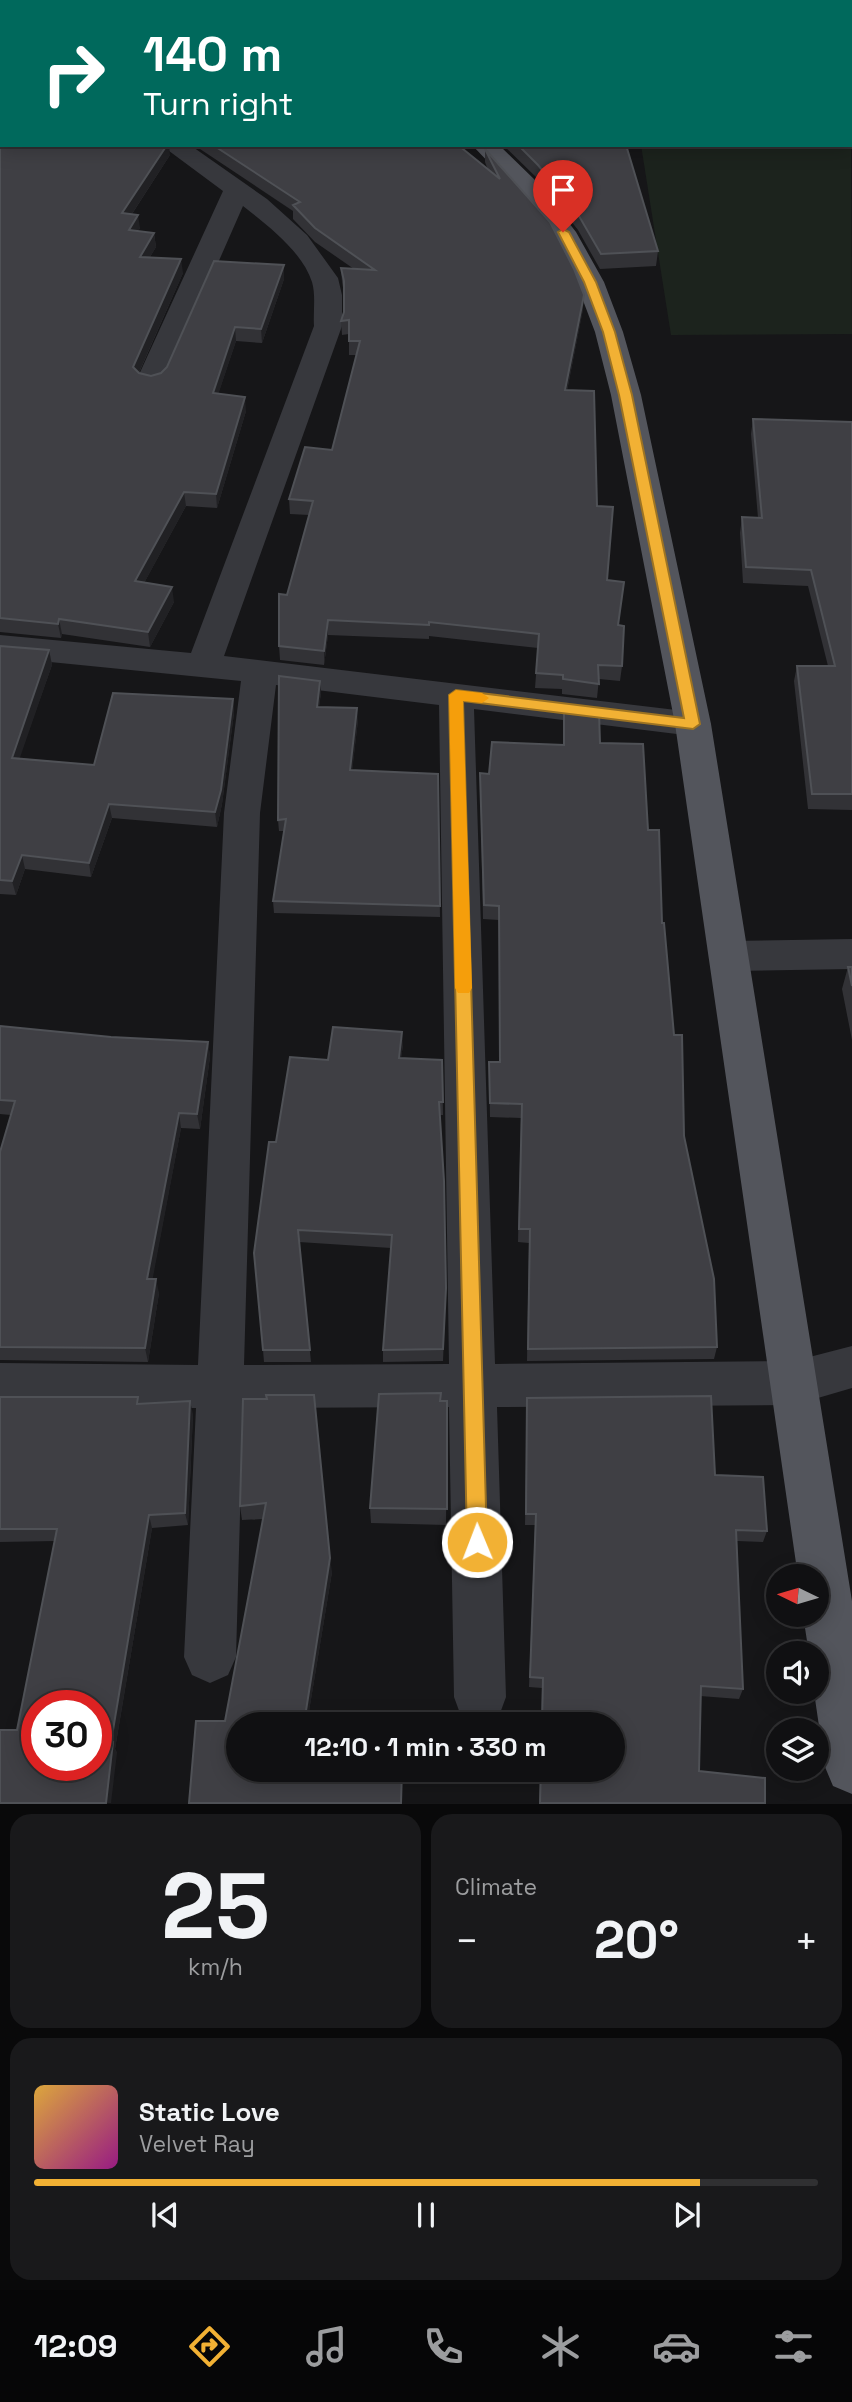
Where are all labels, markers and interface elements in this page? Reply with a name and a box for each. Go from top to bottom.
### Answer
text: 140 m [143,23,282,85]
icon: right [28,28,119,119]
text: Turn right [143,84,293,124]
pin [533,160,593,232]
icon: arrive [544,171,582,209]
position arrow [440,1505,514,1579]
north arrow [766,1564,830,1628]
map controls [766,1564,829,1781]
button: sound [766,1641,829,1704]
speed limit sign: 30 [21,1690,112,1781]
button: layers [766,1718,829,1781]
text: 12:10 · 1 min · 330 m [304,1730,547,1764]
text: 25 [161,1848,270,1965]
text: Climate [455,1872,537,1902]
text: 20° [594,1907,679,1973]
text: − [455,1917,479,1965]
text: + [794,1917,818,1965]
text: km/h [188,1952,243,1982]
text: Static Love [139,2095,280,2129]
text: Velvet Ray [139,2129,255,2159]
icon: previous [146,2196,184,2234]
icon: pause [407,2196,445,2234]
icon: next [668,2196,706,2234]
icon: directions [185,2322,234,2371]
icon: music [302,2322,351,2371]
icon: phone [419,2322,468,2371]
icon: climate [536,2322,585,2371]
icon: car [652,2322,701,2371]
icon: filters [769,2322,818,2371]
text: 12:09 [34,2326,117,2366]

